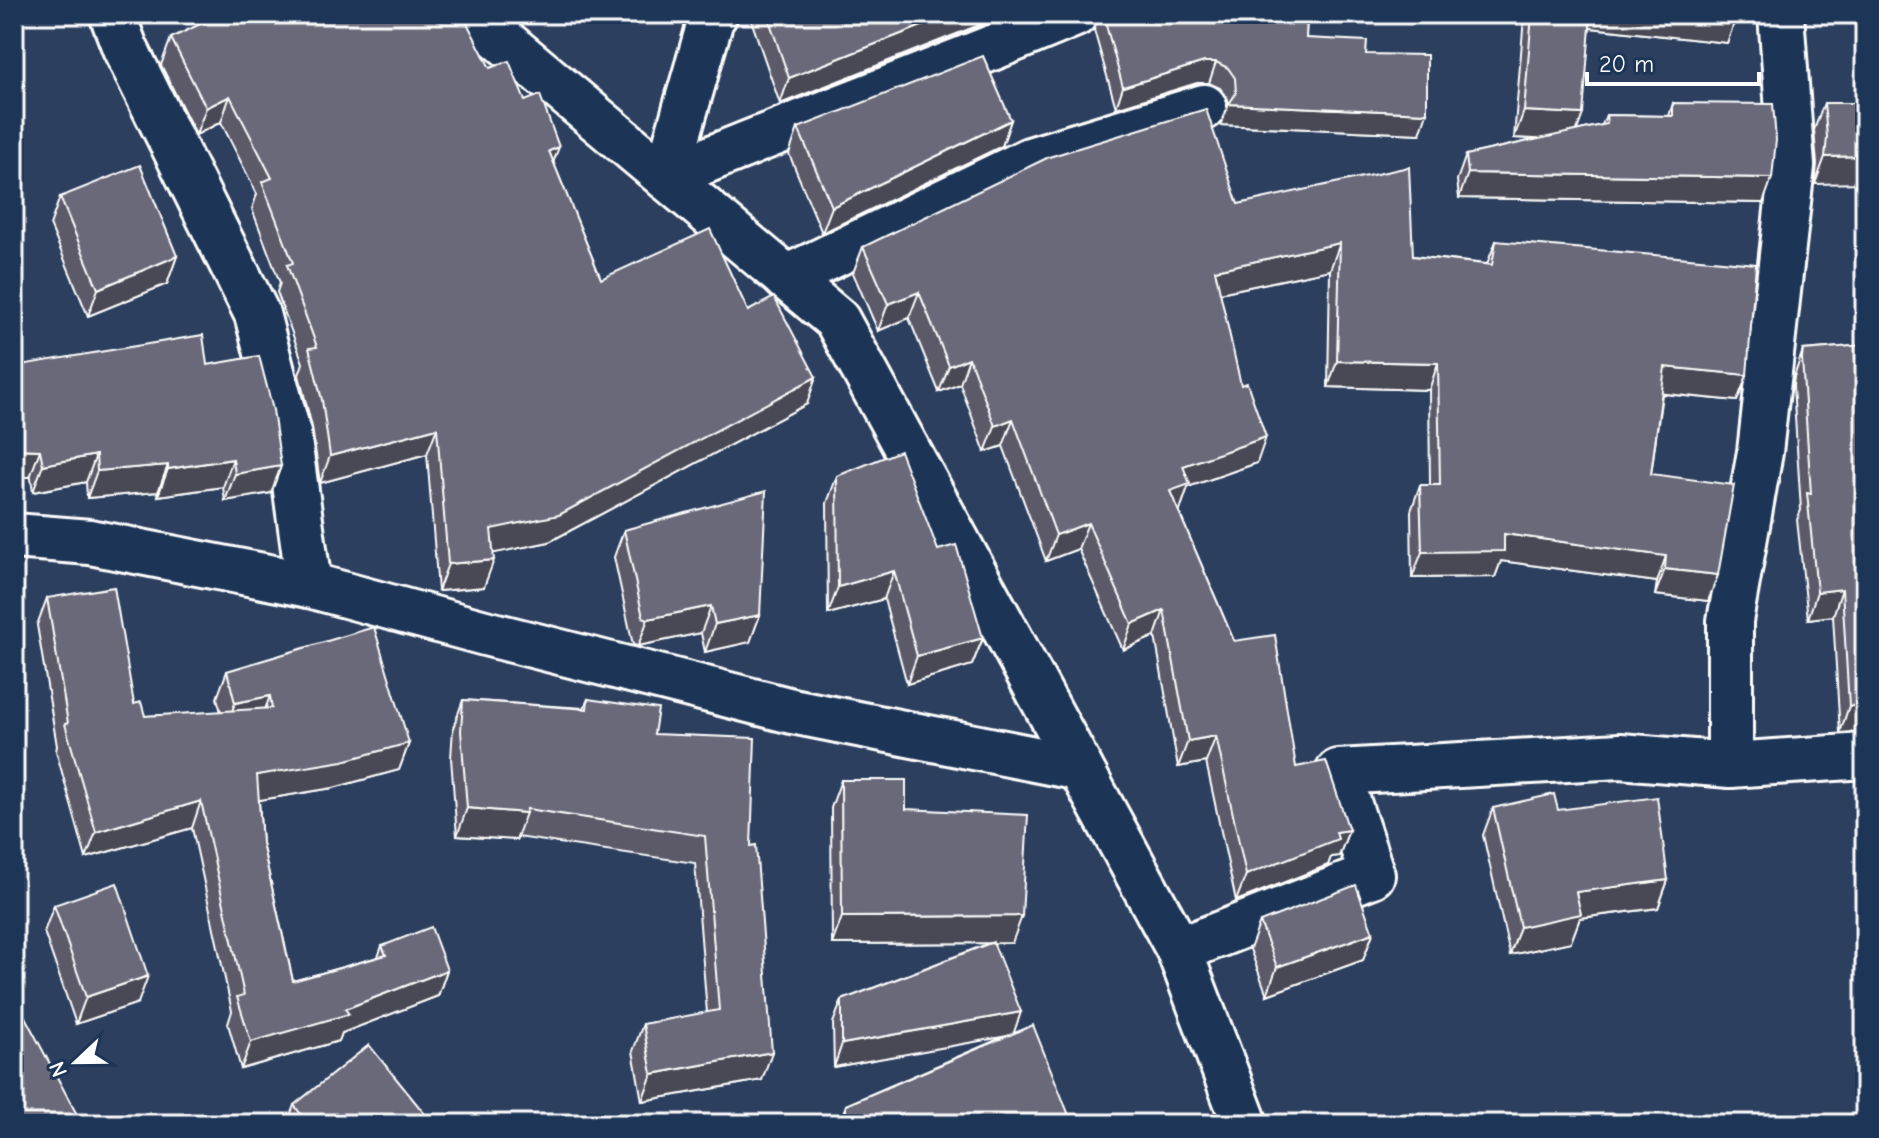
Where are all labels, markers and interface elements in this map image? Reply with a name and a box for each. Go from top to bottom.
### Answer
scale bar [1587,36,1759,86]
text: 20 m [1599,50,1654,78]
north arrow [36,1022,116,1102]
text: N [44,1058,73,1081]

